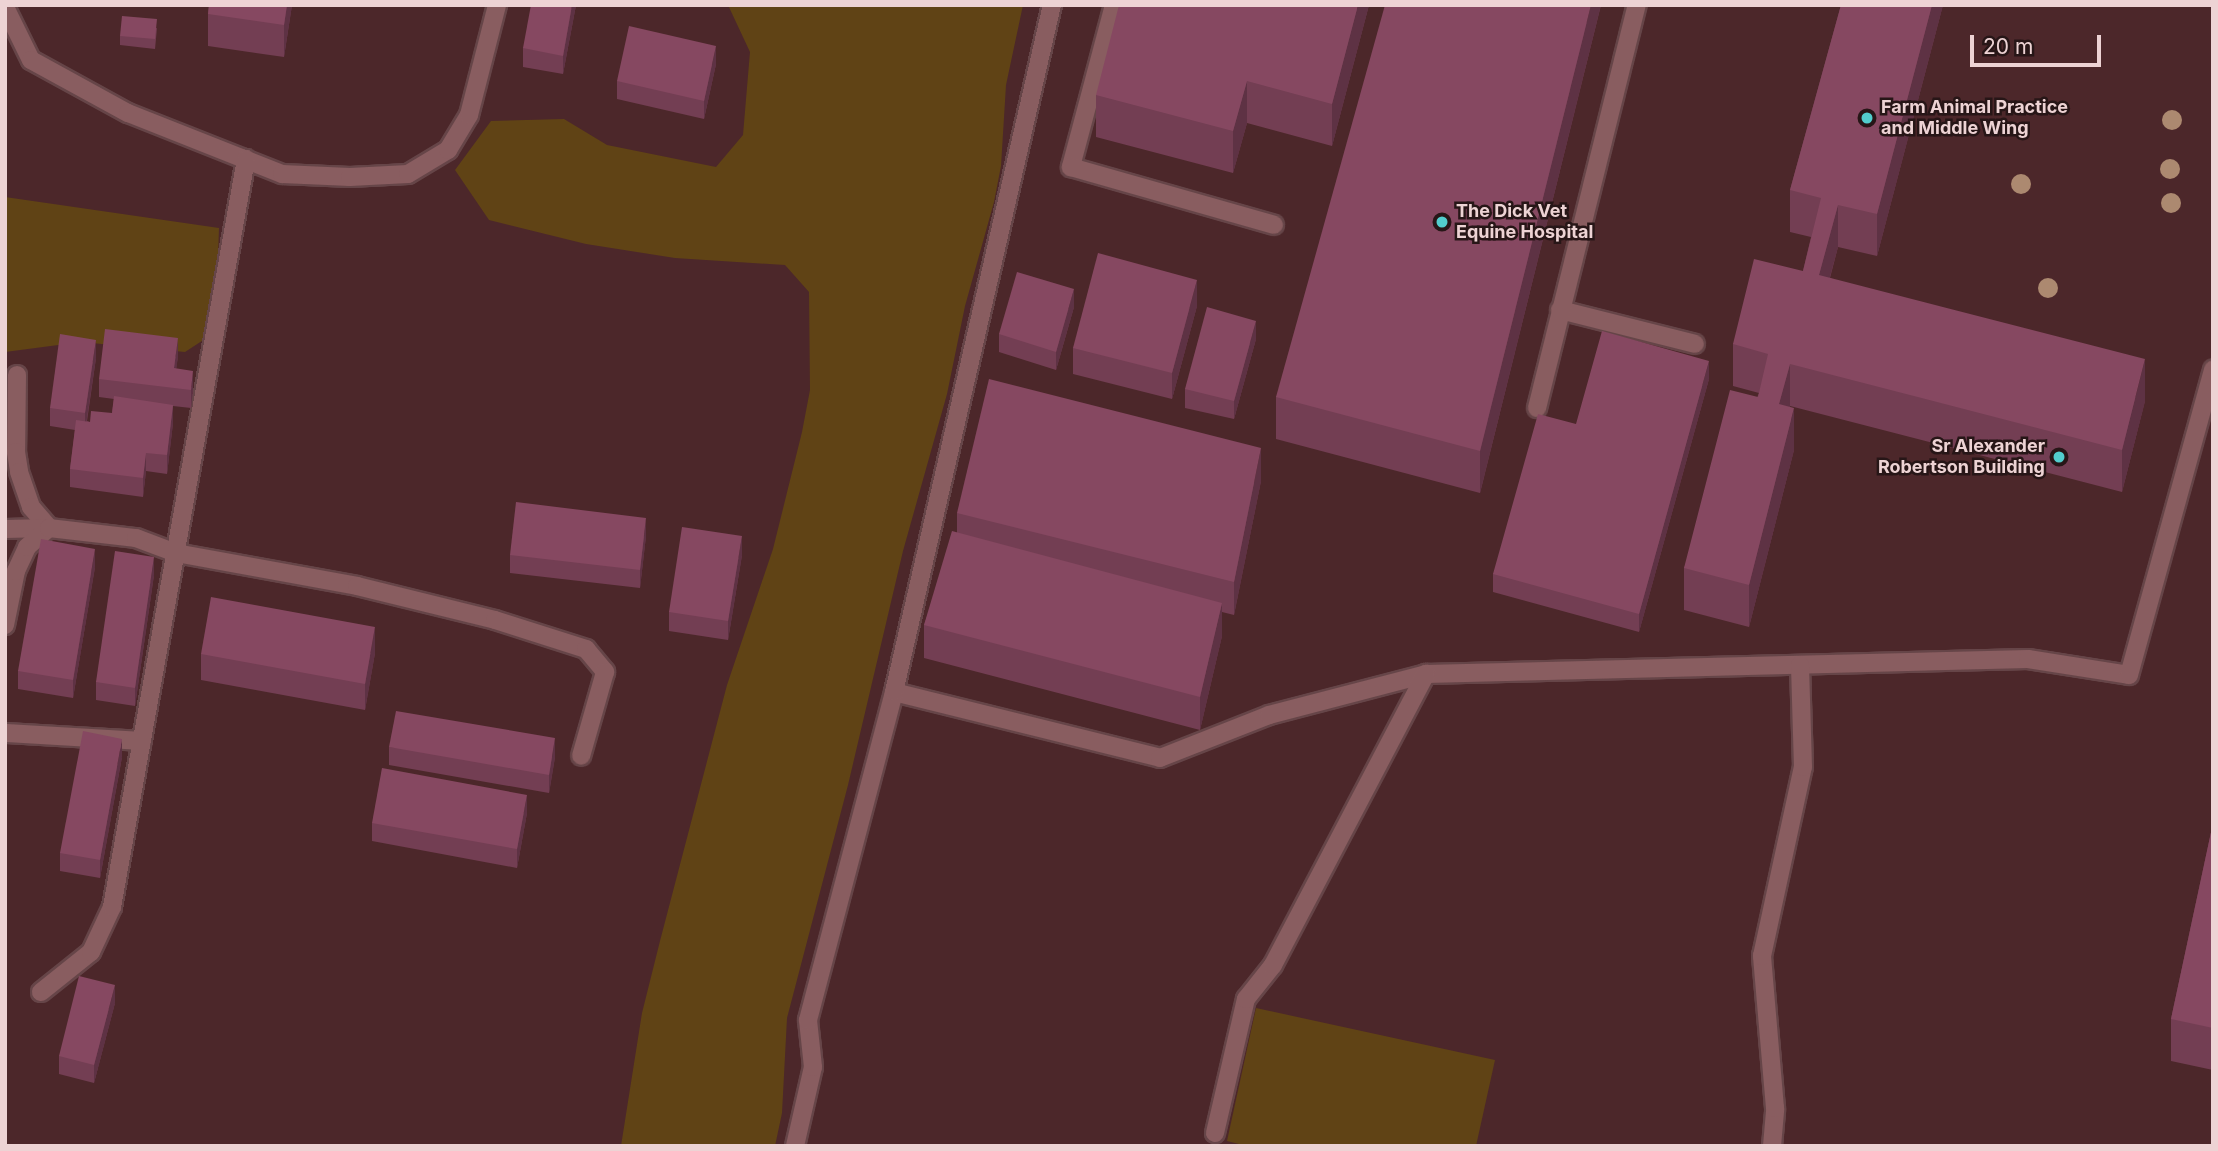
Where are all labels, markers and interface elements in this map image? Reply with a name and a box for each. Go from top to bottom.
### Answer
scale bar [1973,21,2104,65]
text: 20 m [1983,34,2033,59]
place label: Farm Animal Practice and Middle Wing [1881,97,2068,140]
marker: Farm Animal Practice and Middle Wing [1859,110,1875,126]
place label: The Dick Vet Equine Hospital [1456,201,1593,244]
marker: The Dick Vet Equine Hospital [1434,214,1450,230]
place label: Sr Alexander Robertson Building [1878,436,2045,478]
marker: Sr Alexander Robertson Building [2051,449,2067,465]

